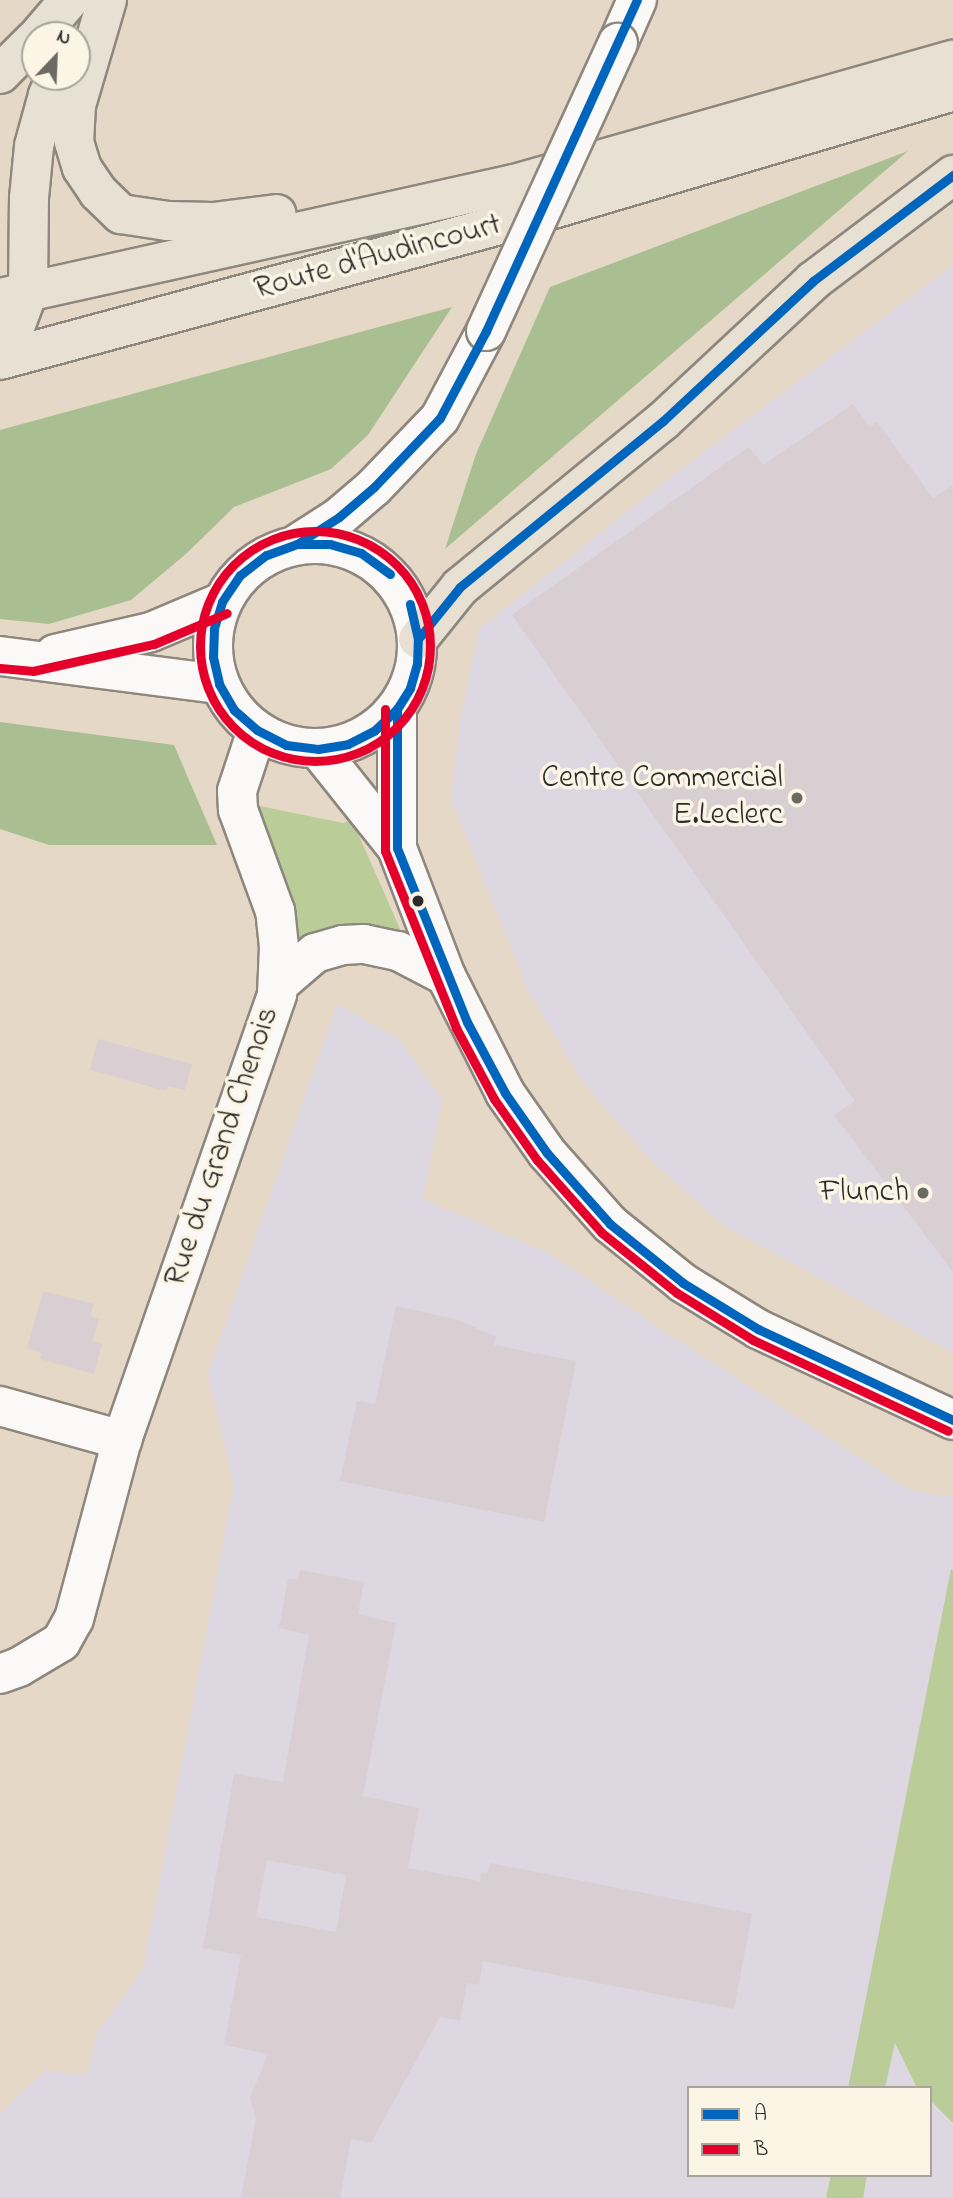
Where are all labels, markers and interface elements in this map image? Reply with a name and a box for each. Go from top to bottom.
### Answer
north arrow [21,21,91,91]
text: N [52,23,75,53]
street label: Route d'Audincourt [250,207,506,309]
place label: Centre Commercial E.Leclerc [542,761,783,836]
marker: Centre Commercial E.Leclerc [789,790,805,806]
unlabelled marker [411,894,425,908]
street label: Rue du Grand Chenois [157,1002,289,1292]
place label: Flunch [819,1174,909,1212]
marker: Flunch [915,1185,931,1201]
legend [687,2086,932,2177]
text: A [754,2100,767,2130]
text: B [754,2135,768,2165]

